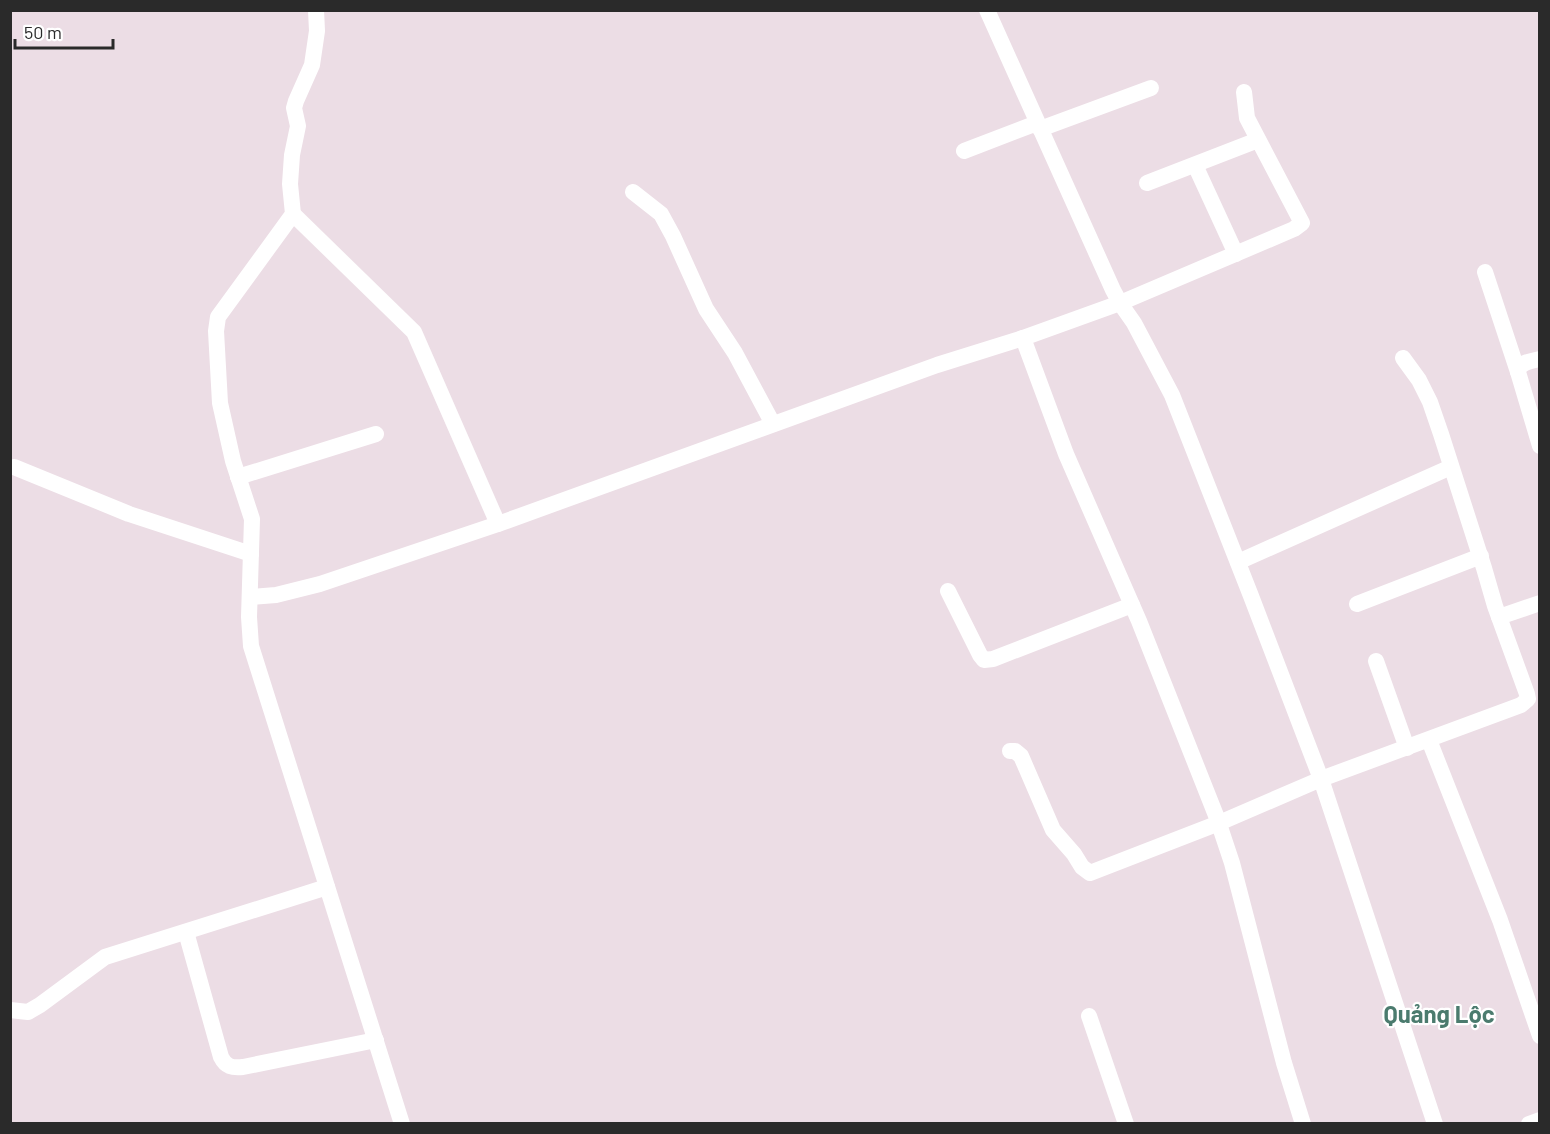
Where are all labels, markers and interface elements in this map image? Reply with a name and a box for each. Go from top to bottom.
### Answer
scale bar [15,12,112,50]
text: 50 m [24,21,62,43]
district label: Quảng Lộc [1383,999,1495,1028]

